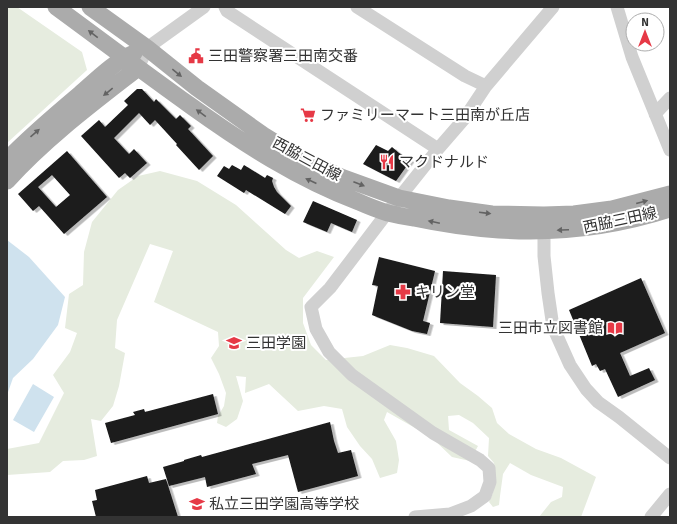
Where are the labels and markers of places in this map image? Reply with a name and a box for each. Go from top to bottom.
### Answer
public building icon: 三田警察署三田南交番 [187,47,205,65]
place label: 三田警察署三田南交番 [208,47,358,65]
supermarket icon: ファミリーマート三田南が丘店 [299,106,317,124]
place label: ファミリーマート三田南が丘店 [320,106,530,124]
restaurant icon: マクドナルド [378,153,396,171]
place label: マクドナルド [399,153,489,171]
pharmacy icon: キリン堂 [394,283,412,301]
place label: キリン堂 [415,283,475,301]
place label: 三田市立図書館 [498,319,603,337]
library icon: 三田市立図書館 [606,319,624,337]
school or university icon: 三田学園 [225,334,243,352]
place label: 三田学園 [246,334,306,352]
school or university icon: 私立三田学園高等学校 [188,495,206,513]
place label: 私立三田学園高等学校 [209,495,359,513]

